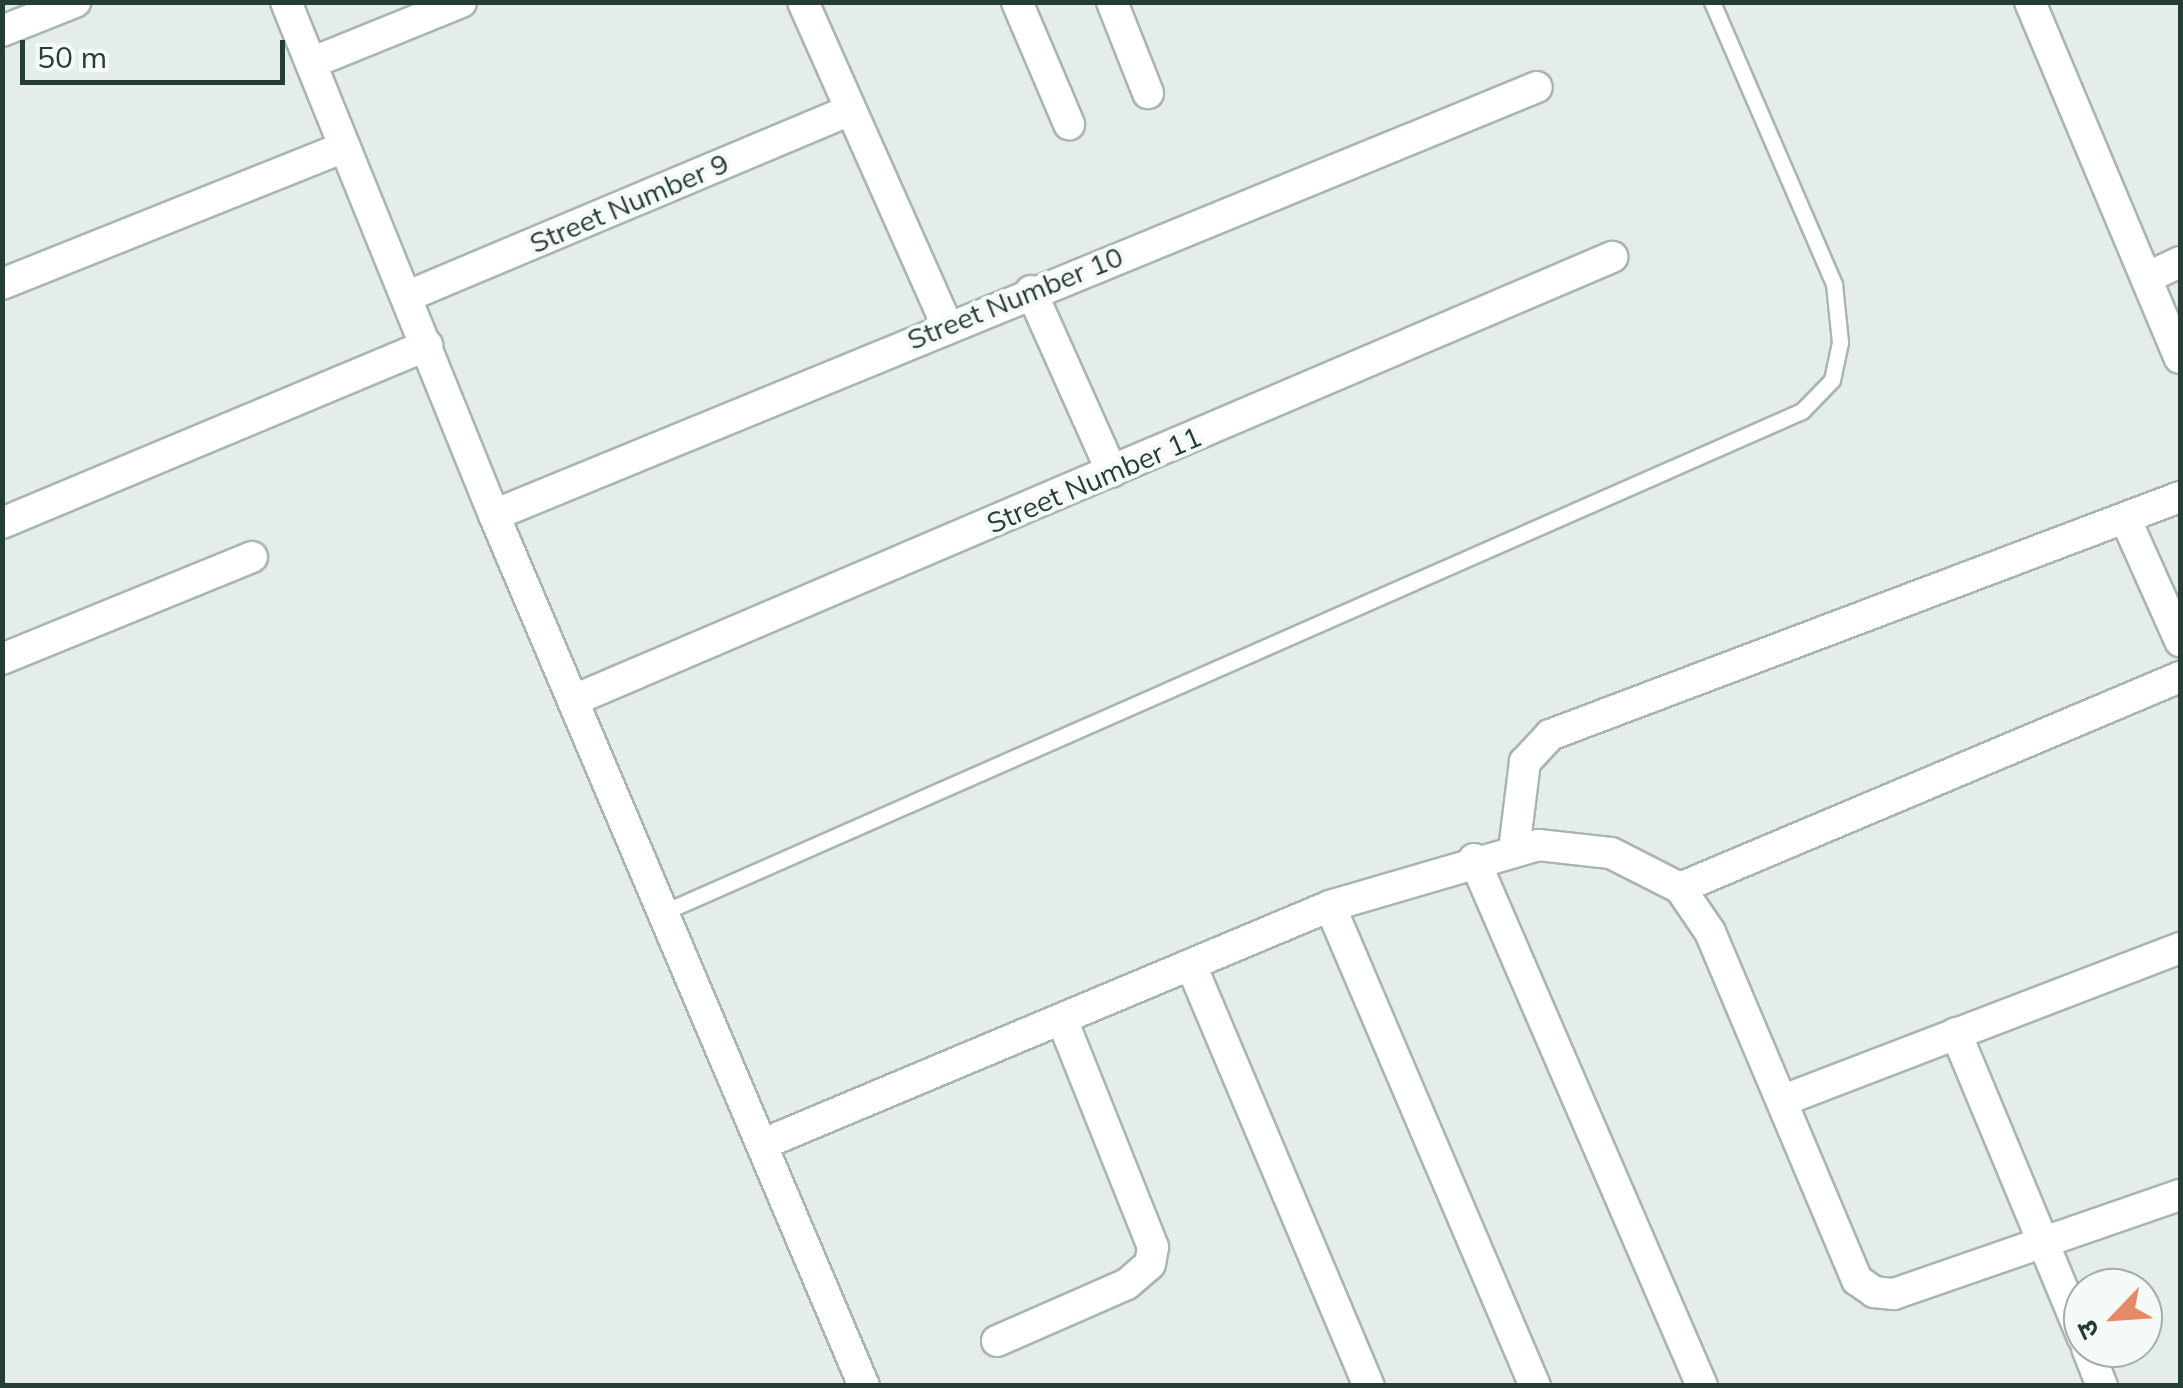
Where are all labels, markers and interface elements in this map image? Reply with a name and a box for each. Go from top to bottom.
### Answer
scale bar [25,20,290,82]
text: 50 m [37,38,107,76]
street label: Street Number 9 [525,146,733,260]
street label: Street Number 10 [902,239,1128,357]
street label: Street Number 11 [982,420,1206,540]
north arrow [2063,1268,2163,1368]
text: उ [2068,1315,2106,1345]

